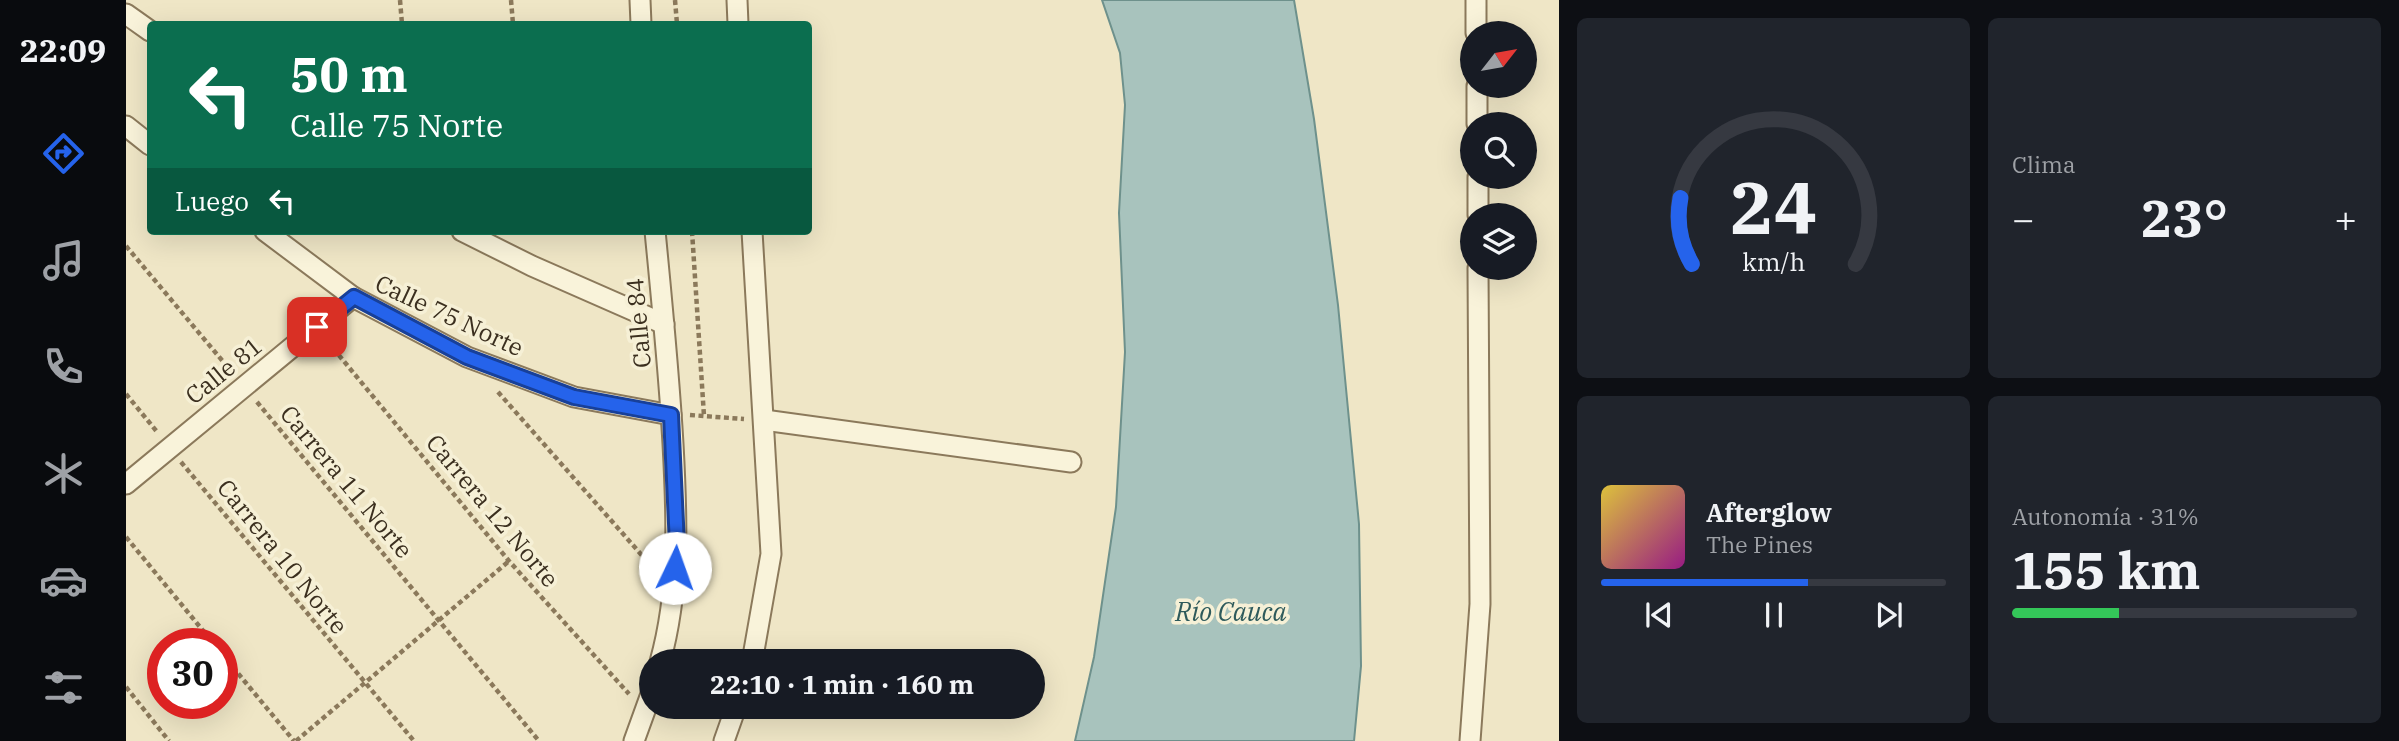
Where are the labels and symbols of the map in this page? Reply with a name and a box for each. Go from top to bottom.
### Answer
north arrow [1460,21,1536,98]
street label: Calle 75 Norte [370,267,529,363]
street label: Calle 84 [618,277,658,369]
pin [287,297,347,357]
street label: Calle 81 [178,329,268,411]
street label: Carrera 11 Norte [273,398,420,565]
street label: Carrera 12 Norte [419,427,566,594]
street label: Carrera 10 Norte [210,472,355,640]
position arrow [638,531,712,605]
water label: Río Cauca [1174,594,1287,628]
speed limit sign: 30 [147,628,238,719]

